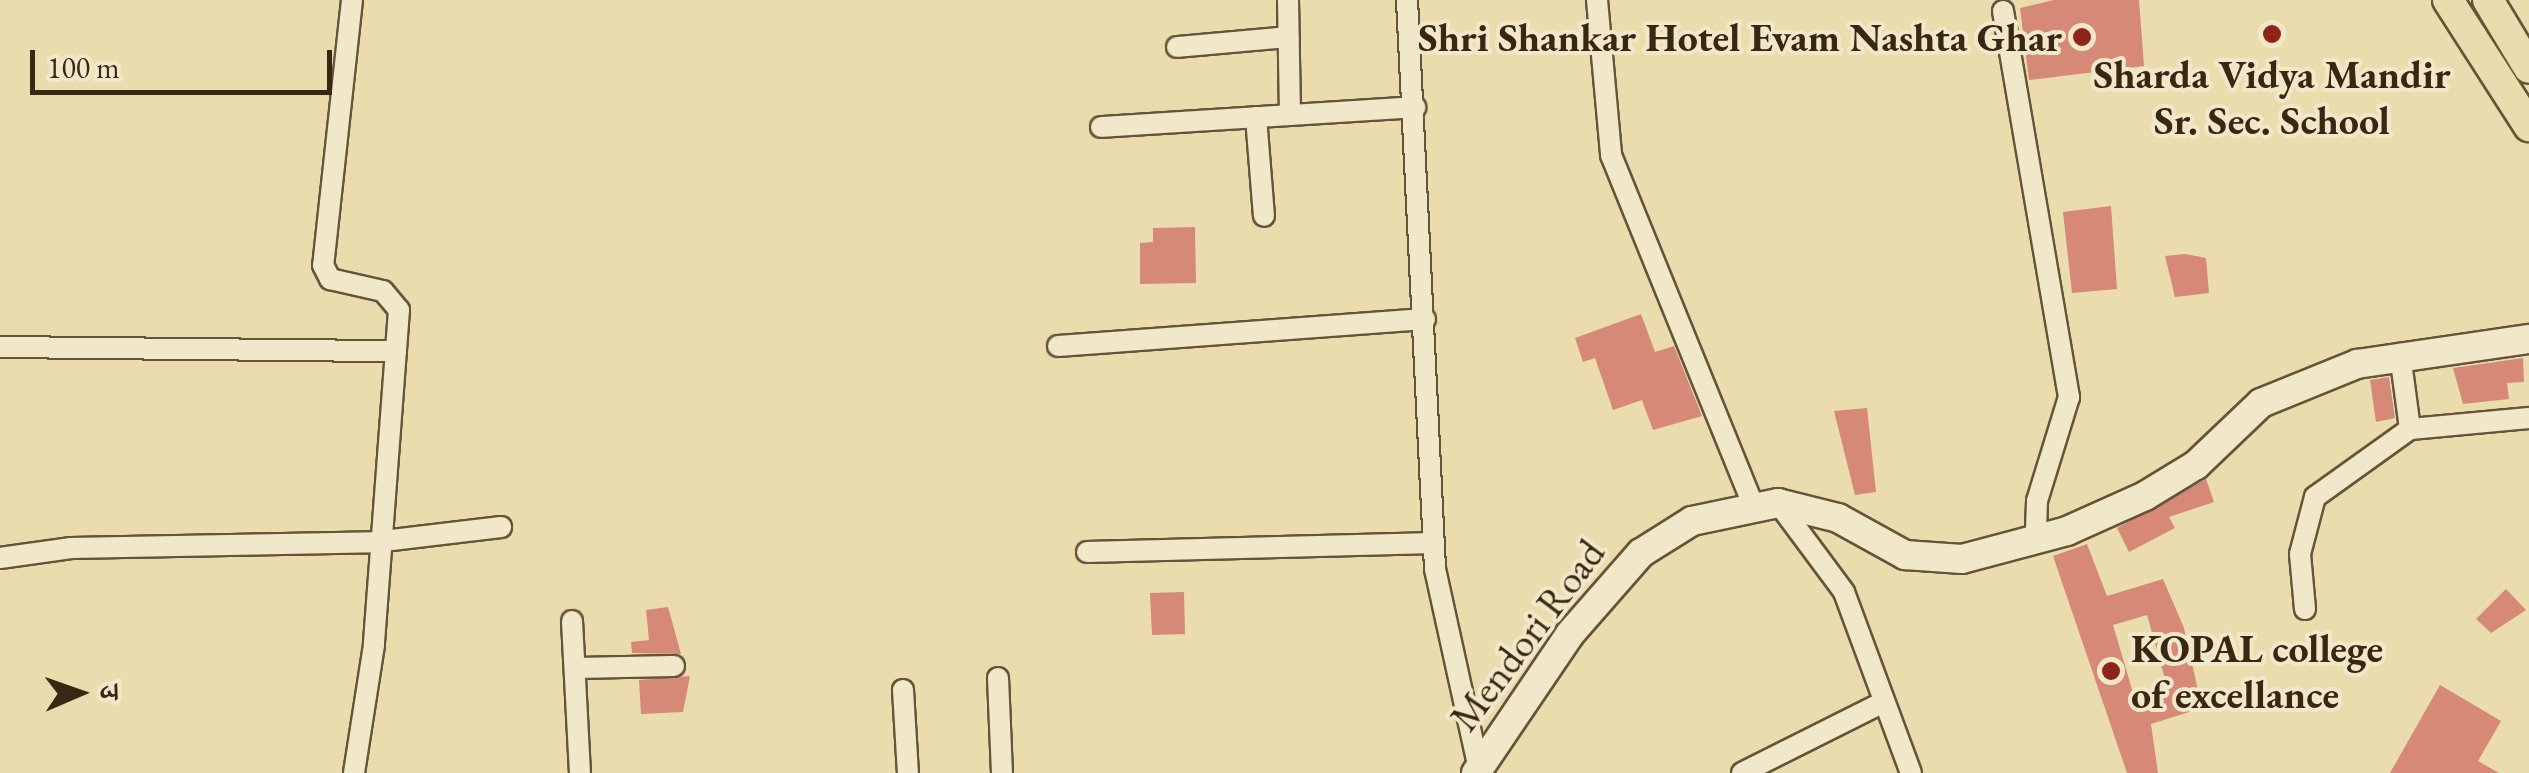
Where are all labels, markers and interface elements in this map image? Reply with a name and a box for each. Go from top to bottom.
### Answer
place label: Shri Shankar Hotel Evam Nashta Ghar [1418,13,2062,61]
marker: Sharda Vidya Mandir Sr. Sec. School [2261,23,2283,45]
marker: Shri Shankar Hotel Evam Nashta Ghar [2071,26,2093,48]
scale bar [35,30,338,92]
text: 100 m [47,48,120,87]
place label: Sharda Vidya Mandir Sr. Sec. School [2093,50,2451,144]
street label: Mendori Road [1440,530,1614,740]
place label: KOPAL college of excellance [2131,624,2383,718]
north arrow [30,643,130,743]
marker: KOPAL college of excellance [2100,660,2122,682]
text: उ [92,684,128,700]

